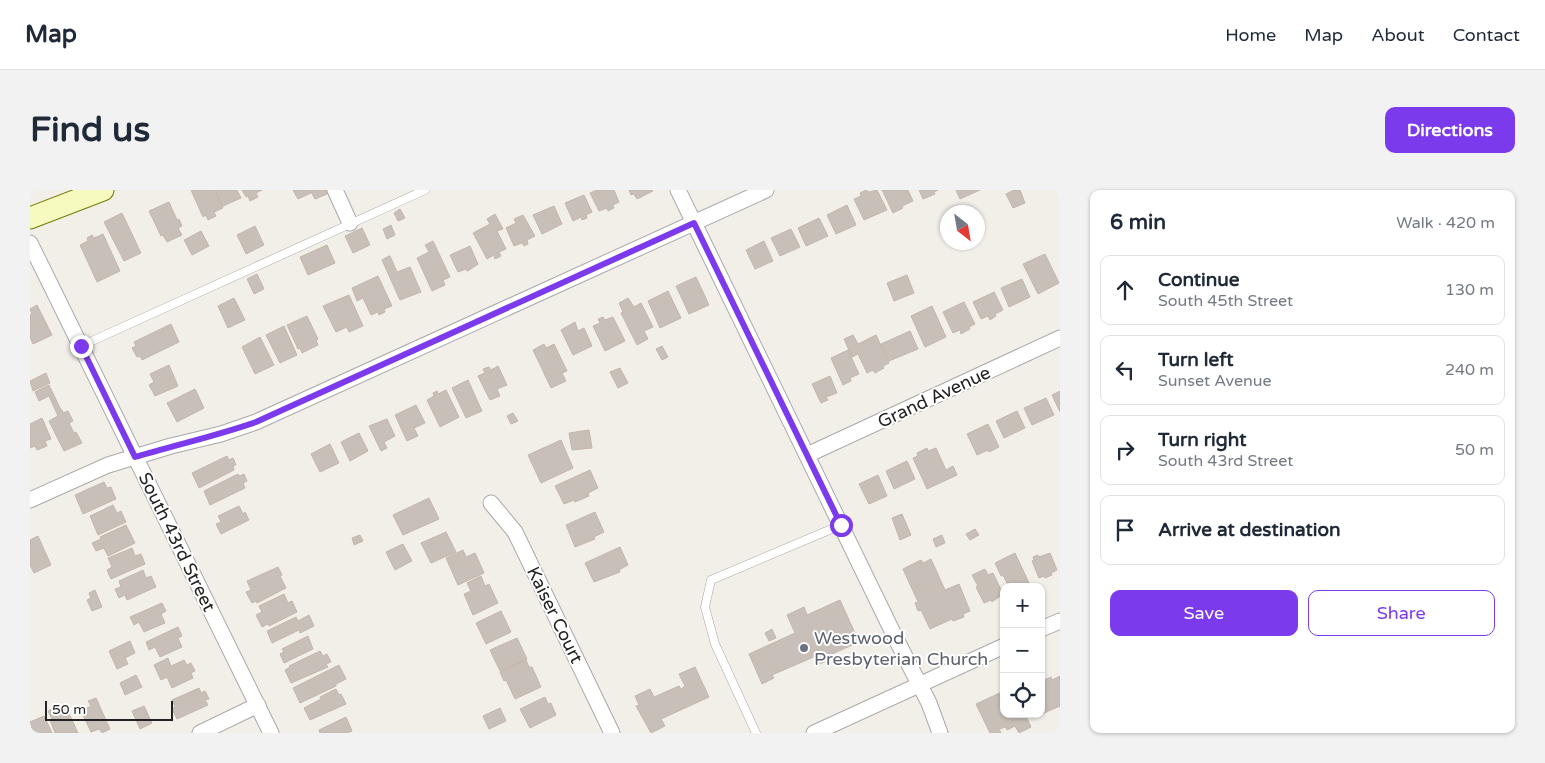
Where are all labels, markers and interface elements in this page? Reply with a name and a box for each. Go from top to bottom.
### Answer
text: Map [25,20,77,49]
text: Home [1225,24,1276,46]
text: Map [1304,24,1343,46]
text: About [1371,24,1425,46]
text: Contact [1453,24,1520,46]
button: Directions [1385,107,1515,153]
text: Find us [30,109,150,151]
north arrow [940,205,985,250]
text: 6 min [1110,210,1166,235]
text: Walk · 420 m [1396,213,1495,233]
text: Continue [1158,269,1240,291]
icon: ahead [1111,276,1139,304]
text: 130 m [1445,280,1494,300]
text: South 45th Street [1158,291,1293,311]
route end [70,335,93,358]
text: Turn left [1158,349,1234,371]
icon: left [1111,356,1139,384]
text: 240 m [1445,360,1494,380]
street label: Grand Avenue [874,361,994,433]
text: Sunset Avenue [1158,371,1271,391]
text: Turn right [1158,429,1246,451]
icon: right [1111,436,1139,464]
text: 50 m [1455,440,1494,460]
text: South 43rd Street [1158,451,1293,471]
street label: South 43rd Street [134,469,220,615]
route start [830,514,853,537]
icon: arrive [1111,516,1139,544]
text: Arrive at destination [1158,519,1341,541]
street label: Kaiser Court [522,563,588,667]
map controls [1000,583,1045,718]
button: + [1000,583,1045,628]
button: Save [1110,590,1298,636]
button: Share [1308,590,1495,636]
place label: Westwood Presbyterian Church [814,627,988,670]
button: − [1000,628,1045,673]
marker: Westwood Presbyterian Church [798,642,810,654]
button: locate [1000,673,1045,718]
scale bar [45,698,172,721]
text: 50 m [52,701,86,718]

